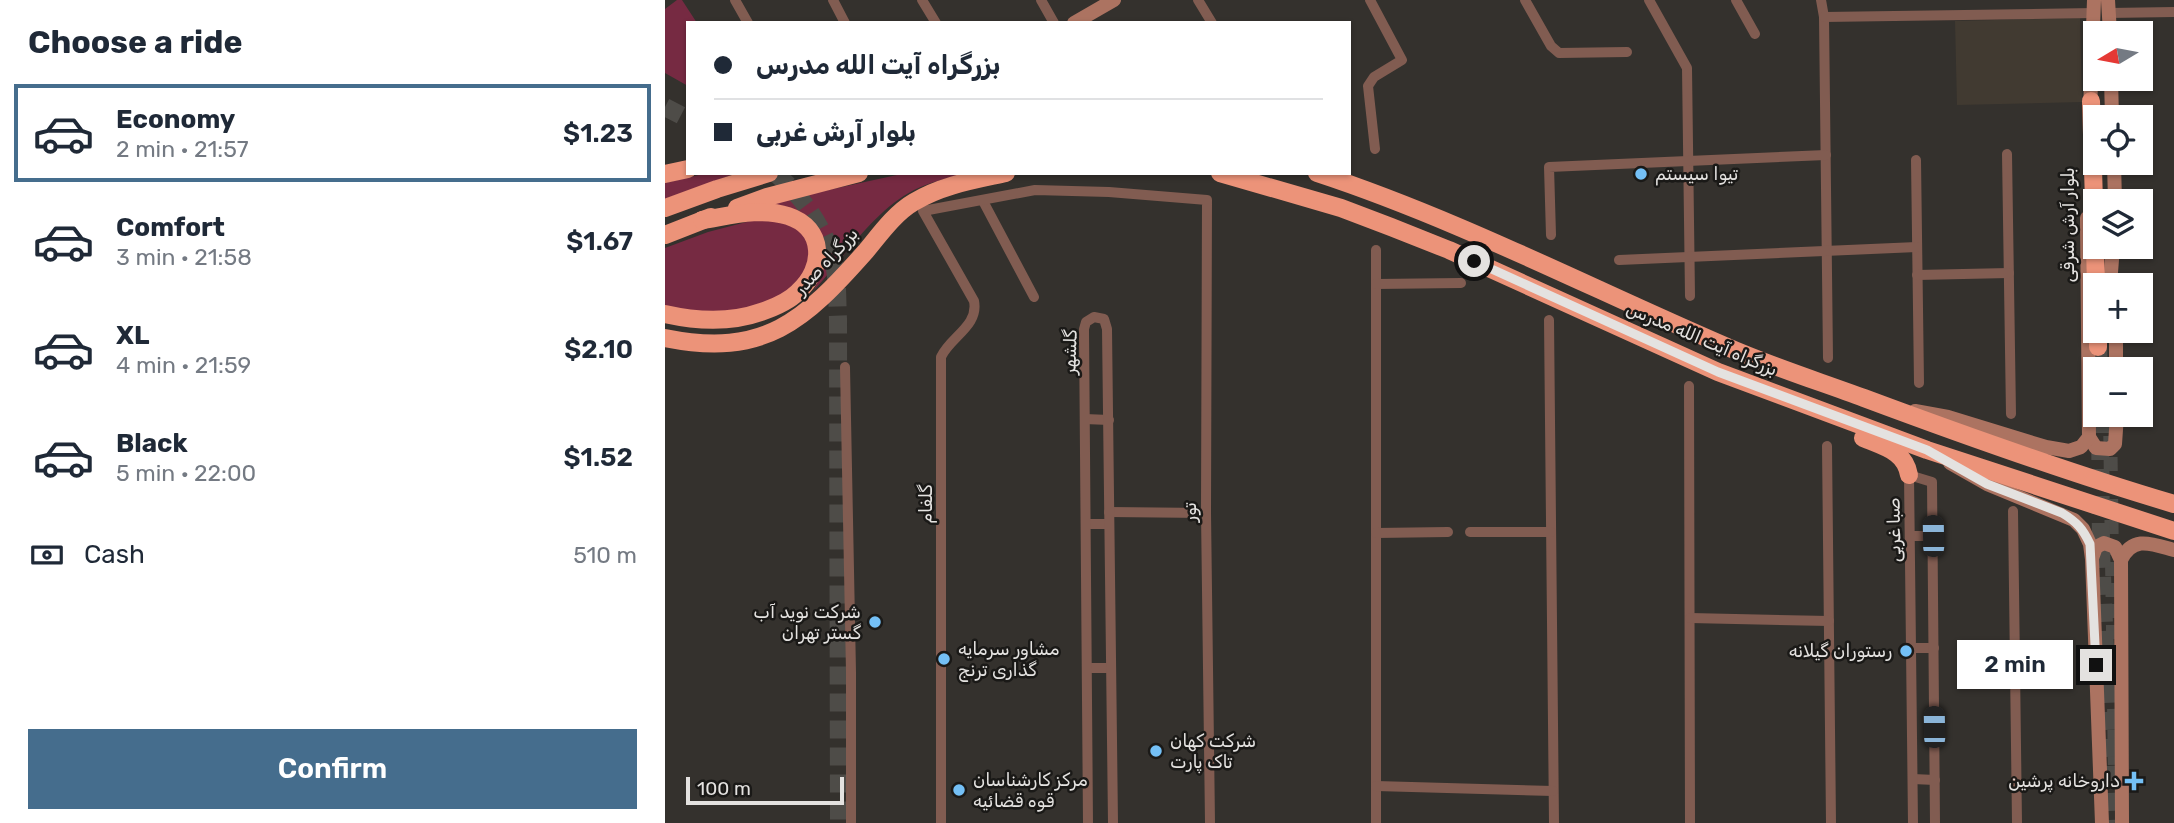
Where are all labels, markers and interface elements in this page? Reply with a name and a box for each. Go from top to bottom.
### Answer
north arrow [2083,21,2153,91]
map controls [2083,21,2153,427]
text: Choose a ride [28,23,242,61]
text: بزرگراه آیت الله مدرس [756,50,1000,81]
icon: car [32,102,95,165]
text: Economy [116,104,235,135]
button: locate [2083,105,2153,175]
text: بلوار آرش غربی [756,117,916,148]
text: $1.23 [563,118,633,149]
text: 2 min · 21:57 [116,135,249,163]
place label: تیوا سیستم [1655,163,1738,186]
marker: تیوا سیستم [1633,166,1649,182]
street label: بلوار آرش شرقی [2057,167,2079,283]
button: layers [2083,189,2153,259]
icon: car [32,210,95,273]
text: Comfort [116,212,225,243]
street label: بزرگراه صدر [789,223,863,300]
text: $1.67 [566,226,633,257]
text: 3 min · 21:58 [116,243,252,271]
route start [1458,245,1490,277]
button: + [2083,273,2153,343]
street label: بزرگراه آیت الله مدرس [1623,297,1781,381]
icon: car [32,318,95,381]
text: XL [116,320,149,351]
street label: گلشهر [1058,329,1082,376]
text: $2.10 [564,334,633,365]
text: 4 min · 21:59 [116,351,251,379]
button: − [2083,357,2153,427]
icon: car [32,426,95,489]
text: Black [116,428,188,459]
text: $1.52 [563,442,633,473]
text: 5 min · 22:00 [116,459,256,487]
street label: گلفام [915,484,937,524]
street label: صبا غربی [1882,498,1906,562]
street label: تور [1179,502,1201,523]
car [1923,515,1944,557]
icon: cash [28,536,66,574]
text: Cash [84,539,145,570]
text: 510 m [573,541,637,569]
place label: شرکت نوید آب گستر تهران [753,601,861,644]
marker: شرکت نوید آب گستر تهران [867,614,883,630]
place label: مشاور سرمایه گذاری ترنج [958,638,1060,682]
place label: رستوران گیلانه [1789,640,1892,662]
callout: 2 min [1956,640,2071,690]
marker: رستوران گیلانه [1898,643,1914,659]
route end [2080,649,2112,681]
text: 2 min [1984,650,2046,678]
marker: مشاور سرمایه گذاری ترنج [936,651,952,667]
car [1924,706,1945,748]
button: Confirm [28,729,637,809]
place label: شرکت کهان تاک پارت [1170,730,1256,774]
marker: شرکت کهان تاک پارت [1148,743,1164,759]
place label: مرکز کارشناسان قوه قضائیه [973,769,1088,812]
place label: داروخانه پرشین [2008,770,2120,793]
marker: داروخانه پرشین [2126,773,2142,789]
scale bar [686,774,843,806]
text: 100 m [697,777,751,800]
marker: مرکز کارشناسان قوه قضائیه [951,782,967,798]

